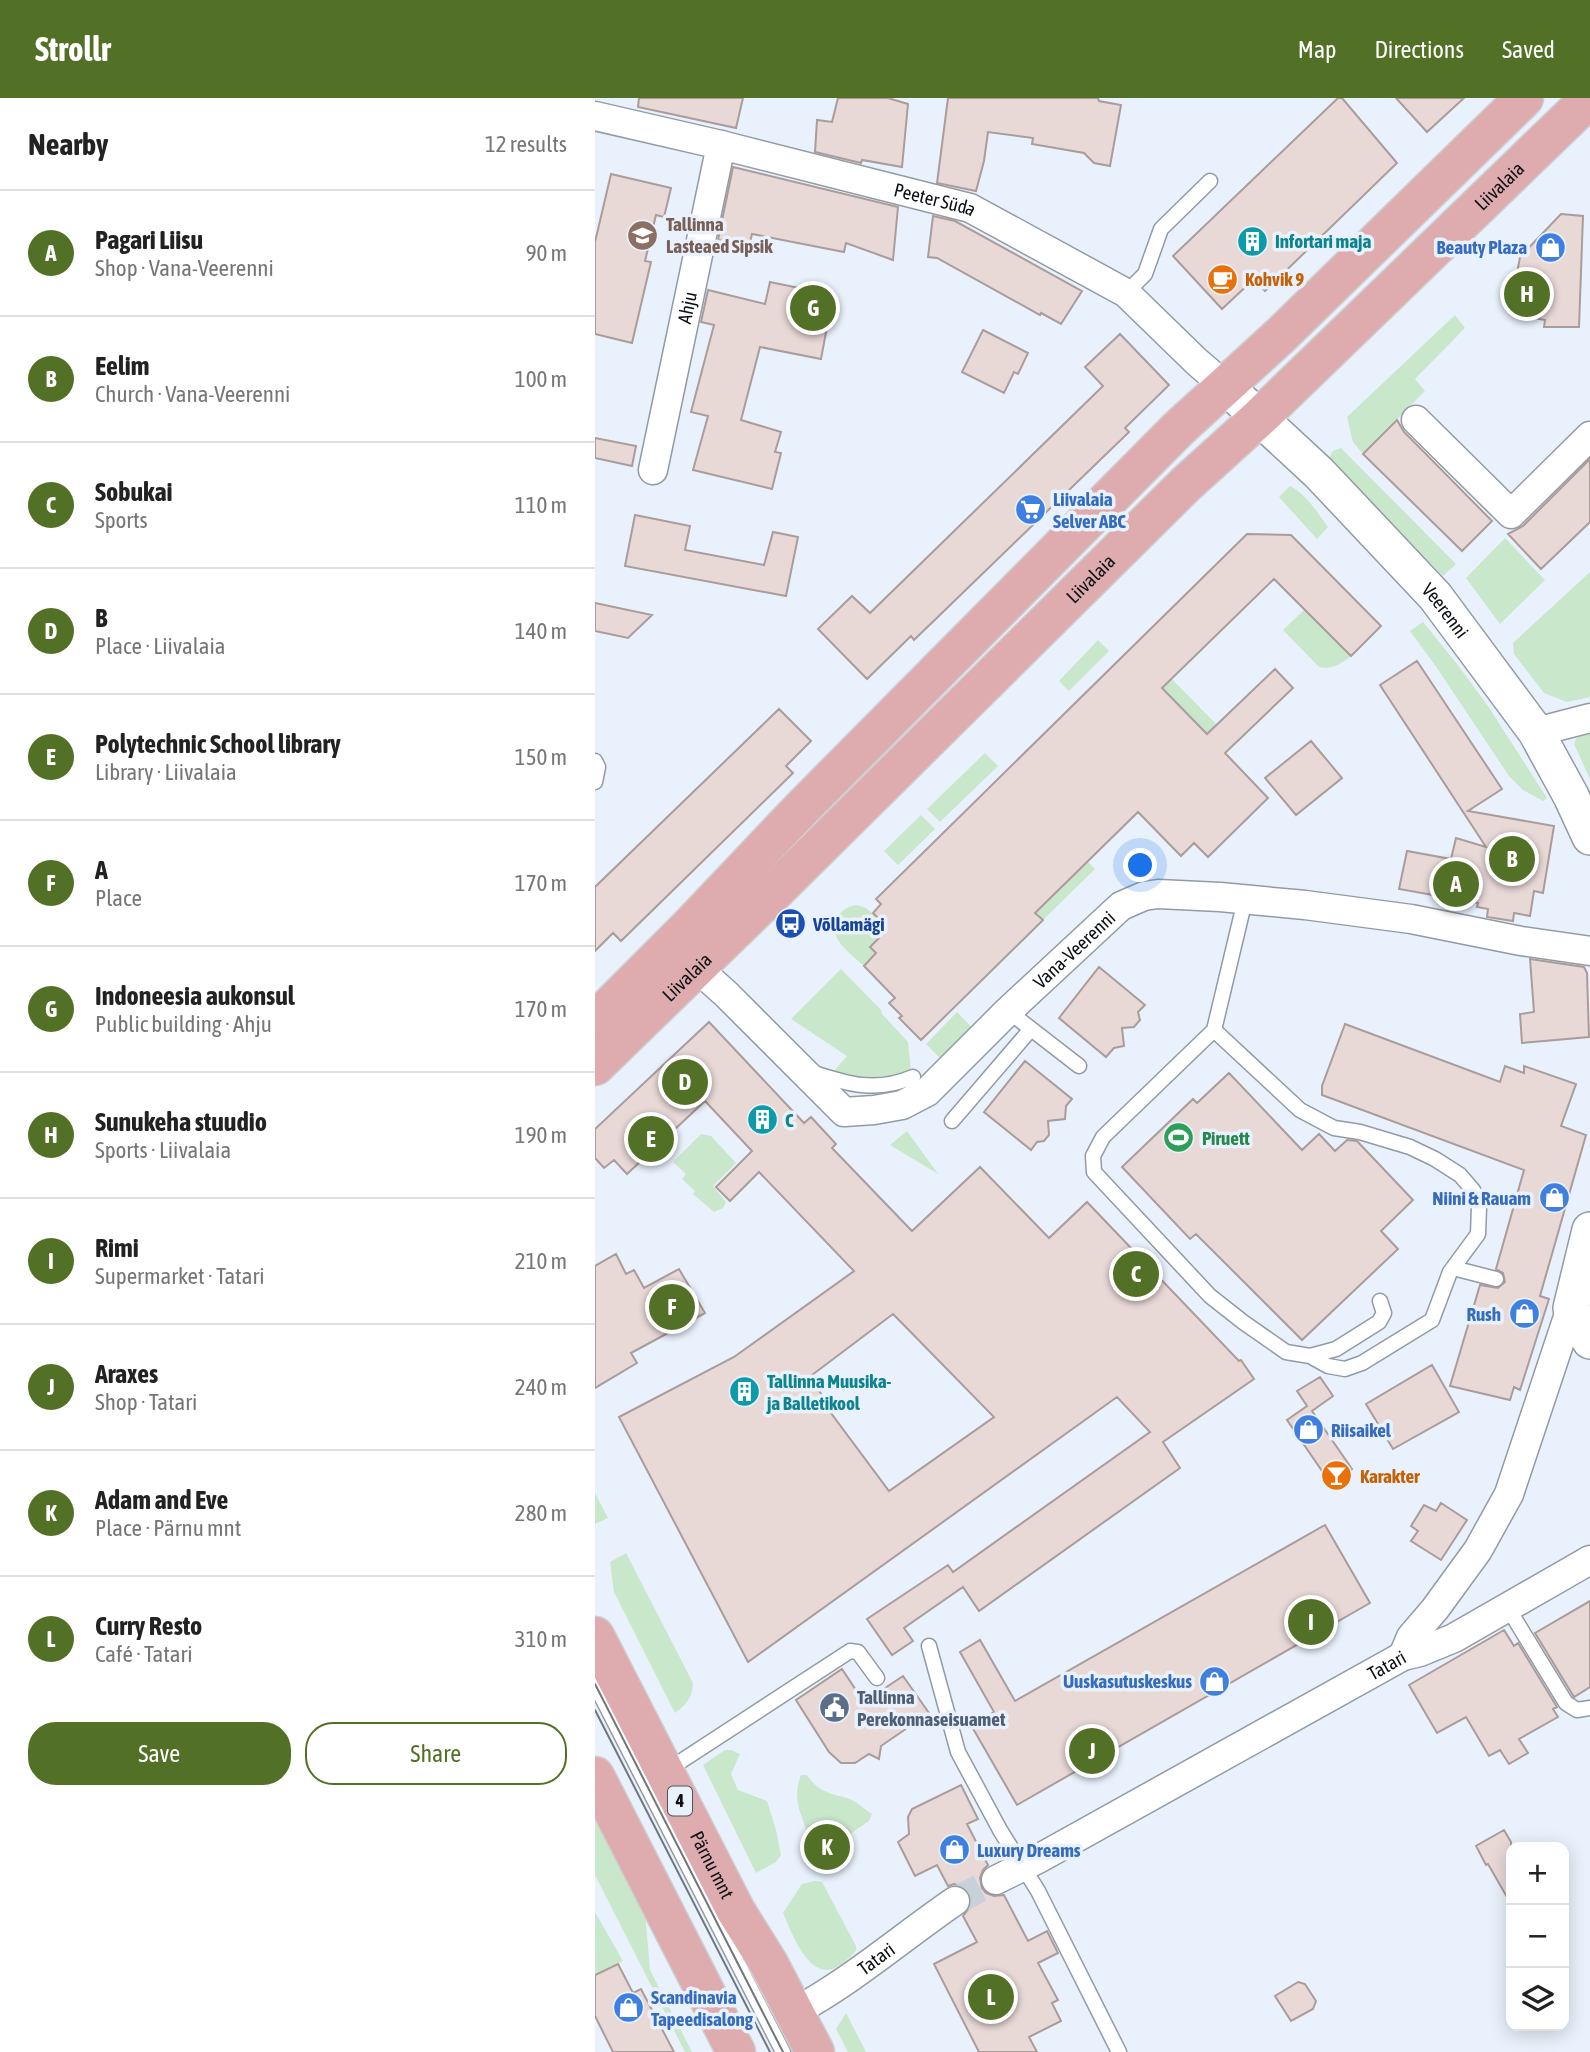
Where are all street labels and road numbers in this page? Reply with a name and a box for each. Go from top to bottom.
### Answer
street label: Liivalaia [1470,157,1528,214]
street label: Peeter Süda [892,178,980,220]
street label: Ahju [673,290,701,325]
street label: Liivalaia [1062,550,1119,607]
street label: Veerenni [1418,579,1473,642]
street label: Vana-Veerenni [1029,906,1119,993]
street label: Liivalaia [658,948,716,1006]
street label: Tatari [1364,1646,1410,1684]
road number: 4 [668,1786,692,1816]
street label: Pärnu mnt [686,1827,739,1902]
street label: Tatari [853,1938,899,1979]

